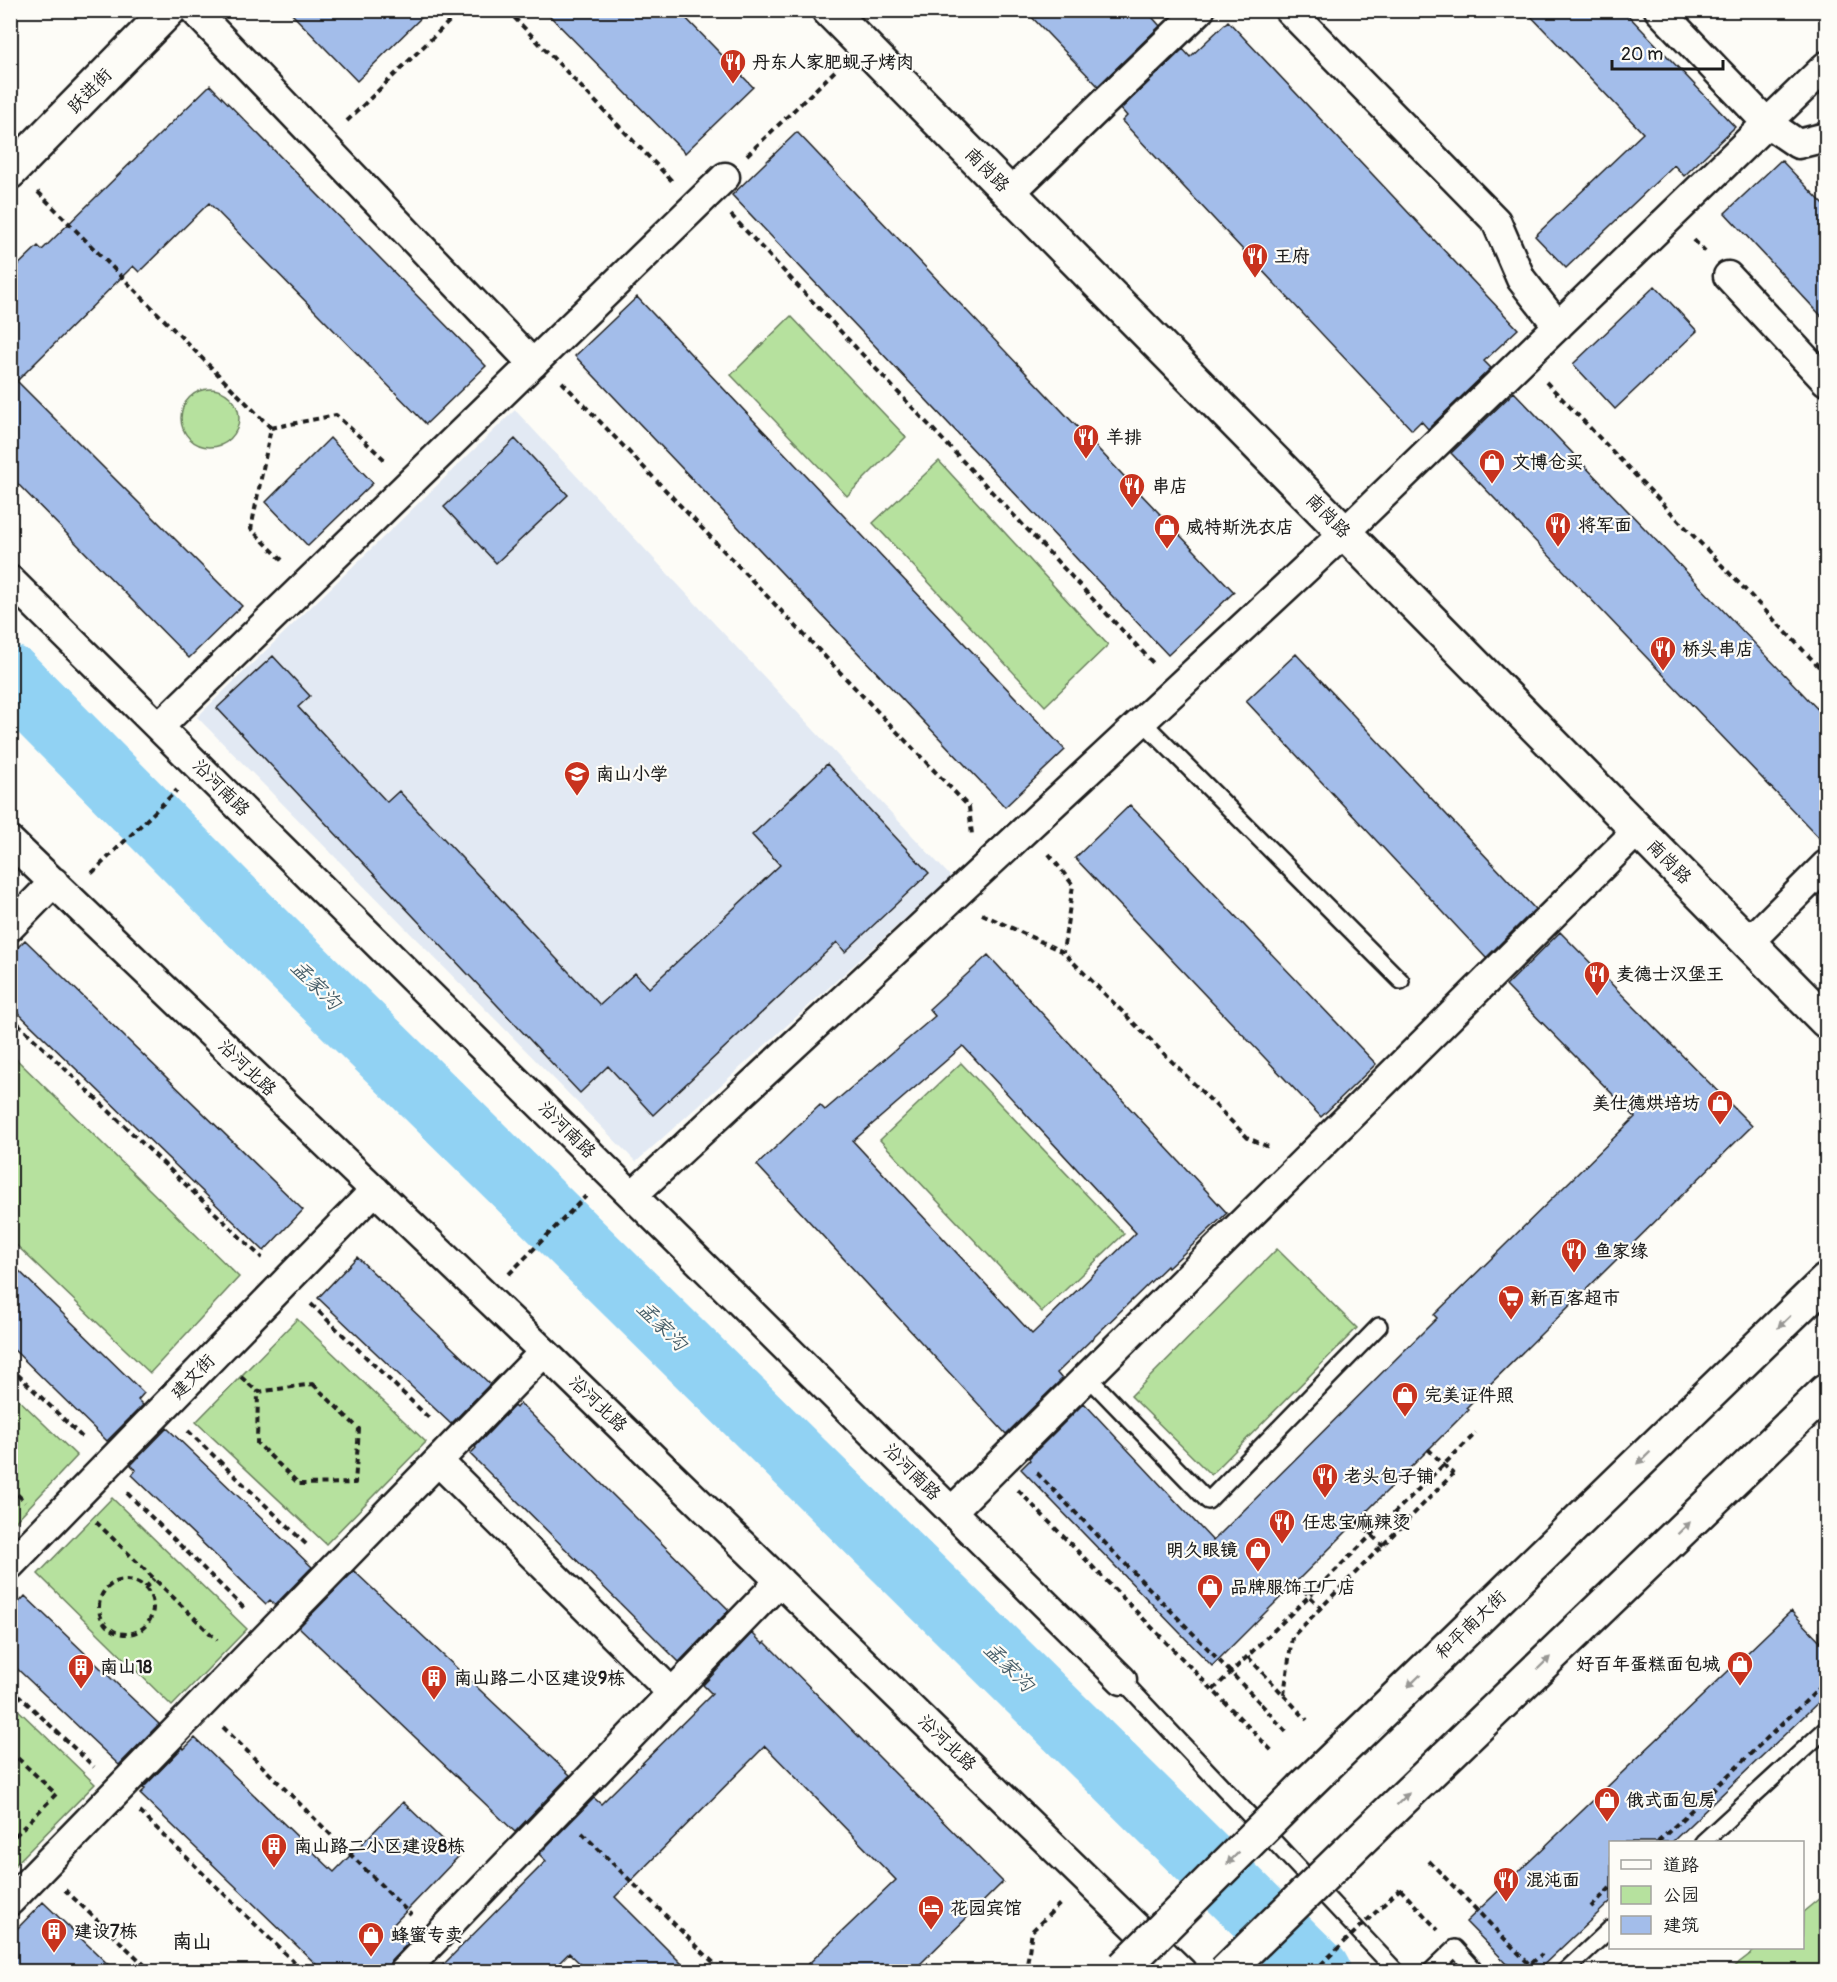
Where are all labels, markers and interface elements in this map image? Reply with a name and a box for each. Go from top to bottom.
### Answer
scale bar [1612,33,1723,71]
text: 20 m [1621,43,1663,66]
restaurant icon: 丹东人家肥蚬子烤肉 [718,47,748,85]
place label: 丹东人家肥蚬子烤肉 [752,51,914,74]
street label: 跃进街 [63,64,117,118]
street label: 南岗路 [960,143,1014,197]
restaurant icon: 王府 [1240,241,1270,279]
place label: 王府 [1274,245,1310,268]
restaurant icon: 羊排 [1071,422,1101,460]
place label: 羊排 [1106,426,1142,449]
shop icon: 文博仓买 [1477,447,1507,485]
place label: 文博仓买 [1512,451,1584,474]
restaurant icon: 串店 [1117,471,1147,509]
place label: 串店 [1152,475,1188,498]
street label: 南岗路 [1301,489,1355,543]
restaurant icon: 将军面 [1543,510,1573,548]
shop icon: 威特斯洗衣店 [1152,512,1182,550]
place label: 将军面 [1578,514,1632,537]
place label: 威特斯洗衣店 [1186,516,1294,539]
restaurant icon: 桥头串店 [1648,634,1678,672]
place label: 桥头串店 [1682,638,1754,661]
street label: 沿河南路 [187,754,255,822]
school or university icon: 南山小学 [562,759,592,797]
place label: 南山小学 [596,763,668,786]
street label: 南岗路 [1642,835,1696,889]
water label: 孟家沟 [286,955,347,1016]
restaurant icon: 麦德士汉堡王 [1582,959,1612,997]
place label: 麦德士汉堡王 [1616,963,1724,986]
street label: 沿河北路 [213,1035,281,1101]
shop icon: 美仕德烘培坊 [1705,1088,1735,1126]
place label: 美仕德烘培坊 [1592,1092,1700,1115]
street label: 沿河南路 [533,1096,601,1164]
restaurant icon: 鱼家缘 [1559,1236,1589,1274]
place label: 鱼家缘 [1594,1240,1648,1263]
supermarket icon: 新百客超市 [1496,1283,1526,1321]
place label: 新百客超市 [1530,1287,1620,1310]
water label: 孟家沟 [632,1296,693,1357]
one-way arrow [1777,1315,1792,1329]
street label: 建文街 [166,1350,220,1404]
street label: 沿河北路 [564,1371,632,1437]
shop icon: 完美证件照 [1390,1380,1420,1418]
place label: 完美证件照 [1424,1384,1514,1407]
street label: 沿河南路 [878,1438,946,1506]
one-way arrow [1638,1450,1652,1464]
restaurant icon: 老头包子铺 [1310,1461,1340,1499]
place label: 老头包子铺 [1344,1465,1434,1488]
restaurant icon: 任忠宝麻辣烫 [1267,1507,1297,1545]
place label: 任忠宝麻辣烫 [1302,1511,1410,1534]
one-way arrow [1676,1522,1691,1535]
shop icon: 明久眼镜 [1243,1535,1273,1573]
place label: 明久眼镜 [1166,1539,1238,1562]
shop icon: 品牌服饰工厂店 [1195,1572,1225,1610]
place label: 品牌服饰工厂店 [1230,1576,1356,1599]
street label: 和平南大街 [1431,1585,1511,1665]
water label: 孟家沟 [979,1637,1040,1698]
shop icon: 好百年蛋糕面包城 [1725,1649,1755,1687]
building icon: 南山18 [66,1652,96,1690]
place label: 好百年蛋糕面包城 [1576,1653,1720,1676]
place label: 南山18 [100,1656,152,1679]
one-way arrow [1536,1657,1550,1671]
building icon: 南山路二小区建设9栋 [419,1663,449,1701]
place label: 南山路二小区建设9栋 [454,1667,625,1690]
one-way arrow [1407,1673,1421,1687]
street label: 沿河北路 [913,1710,981,1776]
shop icon: 俄式面包房 [1592,1785,1622,1823]
place label: 俄式面包房 [1626,1789,1716,1812]
one-way arrow [1396,1792,1411,1806]
building icon: 南山路二小区建设8栋 [259,1831,289,1869]
place label: 南山路二小区建设8栋 [294,1835,465,1858]
legend [1609,1841,1804,1949]
one-way arrow [1226,1851,1240,1865]
text: 道路 [1663,1854,1699,1877]
restaurant icon: 混沌面 [1491,1865,1521,1903]
place label: 混沌面 [1526,1869,1580,1892]
text: 公园 [1663,1884,1699,1907]
hotel icon: 花园宾馆 [916,1893,946,1931]
place label: 花园宾馆 [950,1897,1022,1920]
text: 建筑 [1663,1914,1699,1937]
building icon: 建设7栋 [39,1916,69,1954]
place label: 建设7栋 [74,1920,138,1943]
shop icon: 蜂蜜专卖 [356,1920,386,1958]
place label: 蜂蜜专卖 [391,1924,463,1947]
district label: 南山 [172,1929,212,1954]

